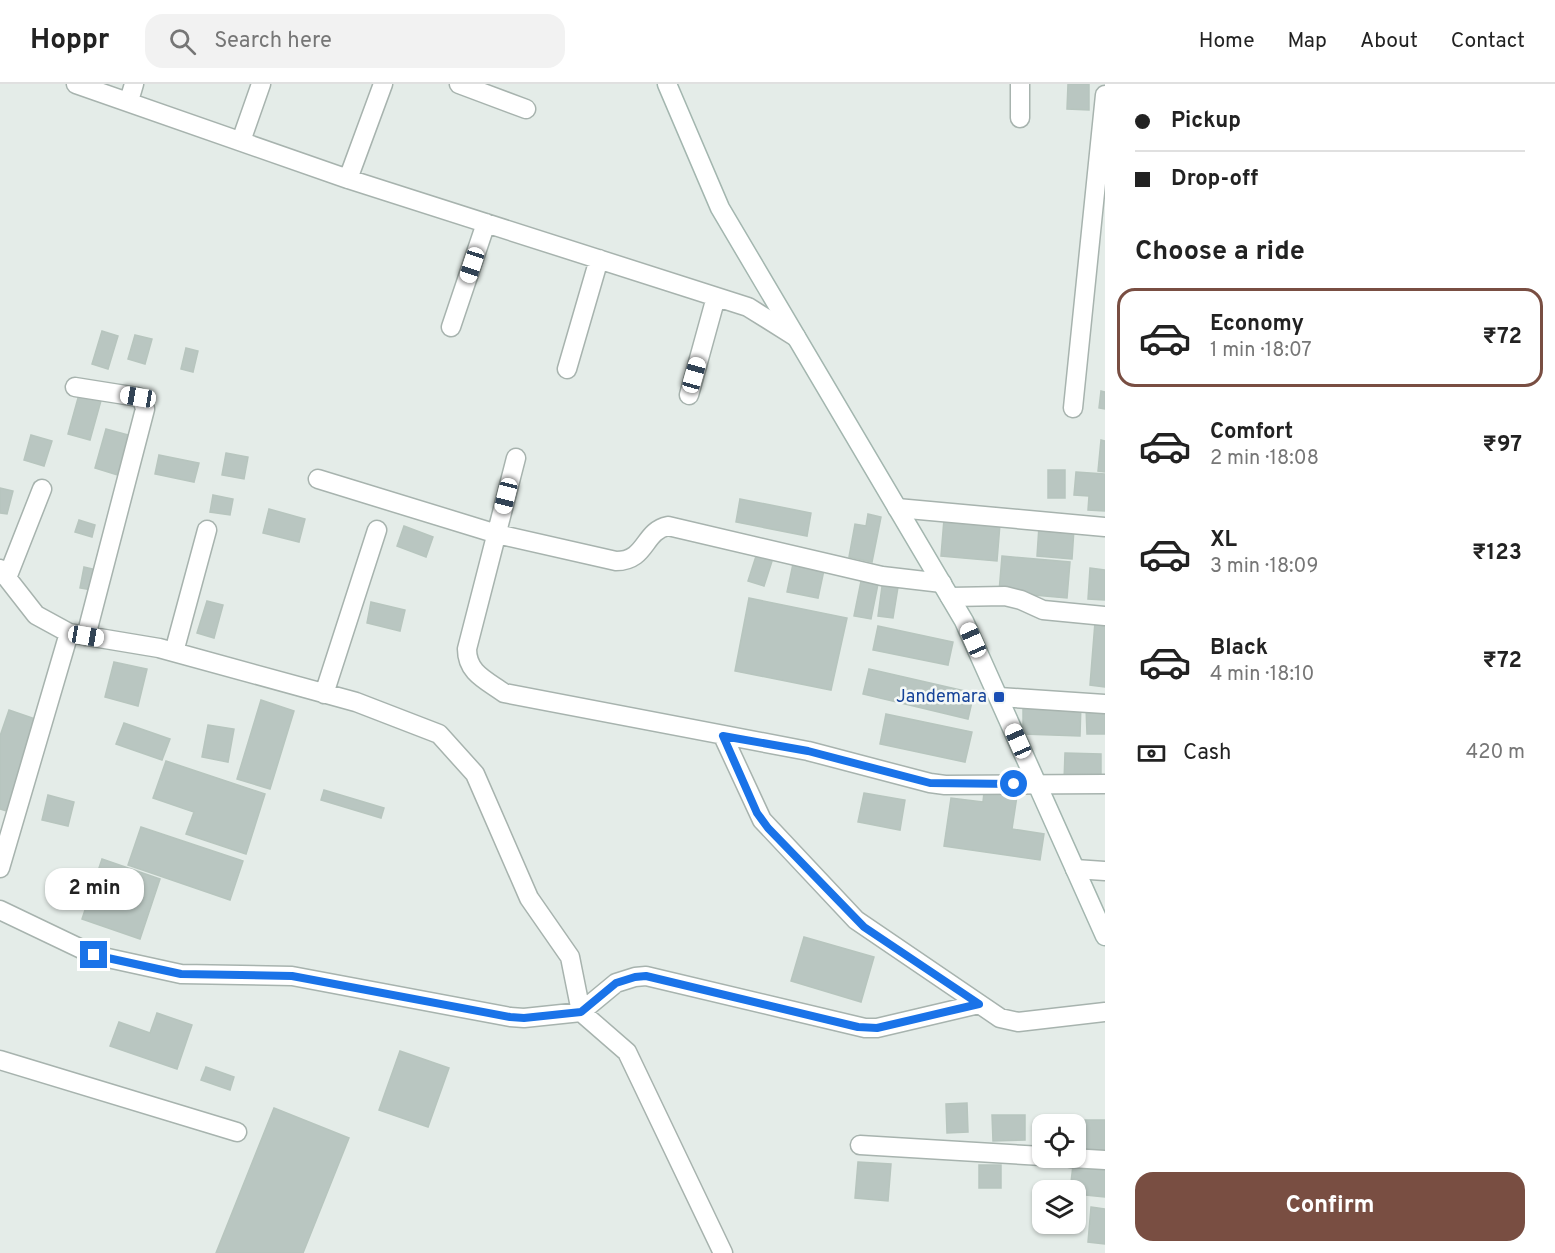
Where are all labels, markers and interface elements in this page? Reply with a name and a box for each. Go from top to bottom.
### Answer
search box [145,14,565,68]
text: Hoppr [30,23,109,59]
icon: search [166,25,199,58]
text: Search here [214,28,332,55]
text: Home [1199,28,1255,55]
text: Map [1288,28,1327,55]
text: About [1360,28,1418,55]
text: Contact [1451,28,1525,55]
text: Pickup [1171,108,1241,135]
text: Drop-off [1171,166,1258,193]
text: Choose a ride [1135,235,1305,269]
car [458,245,486,285]
icon: car [1138,311,1192,365]
text: Economy [1210,311,1304,338]
text: ₹72 [1483,324,1522,351]
text: 1 min · 18:07 [1210,338,1312,364]
car [680,355,708,395]
car [119,385,157,409]
icon: car [1138,419,1192,473]
text: Comfort [1210,419,1293,446]
text: ₹97 [1483,432,1522,459]
text: 2 min · 18:08 [1210,446,1319,472]
car [493,476,519,516]
icon: car [1138,527,1192,581]
text: XL [1210,527,1237,554]
text: ₹123 [1472,540,1522,567]
text: 3 min · 18:09 [1210,554,1318,580]
car [957,620,989,660]
car [67,624,105,648]
icon: car [1138,635,1192,689]
text: Black [1210,635,1268,662]
text: ₹72 [1483,648,1522,675]
text: 4 min · 18:10 [1210,662,1314,688]
place label: Jandemara [896,686,987,709]
marker: Jandemara [992,690,1006,704]
car [1002,721,1034,761]
icon: cash [1135,737,1168,770]
text: Cash [1183,740,1232,767]
text: 420 m [1466,740,1525,766]
route start [1000,770,1027,797]
callout: 2 min [44,868,144,910]
text: 2 min [68,876,121,902]
route end [80,941,107,968]
map controls [1032,1114,1086,1234]
button: locate [1032,1114,1086,1168]
button: Confirm [1135,1172,1525,1241]
button: layers [1032,1180,1086,1234]

